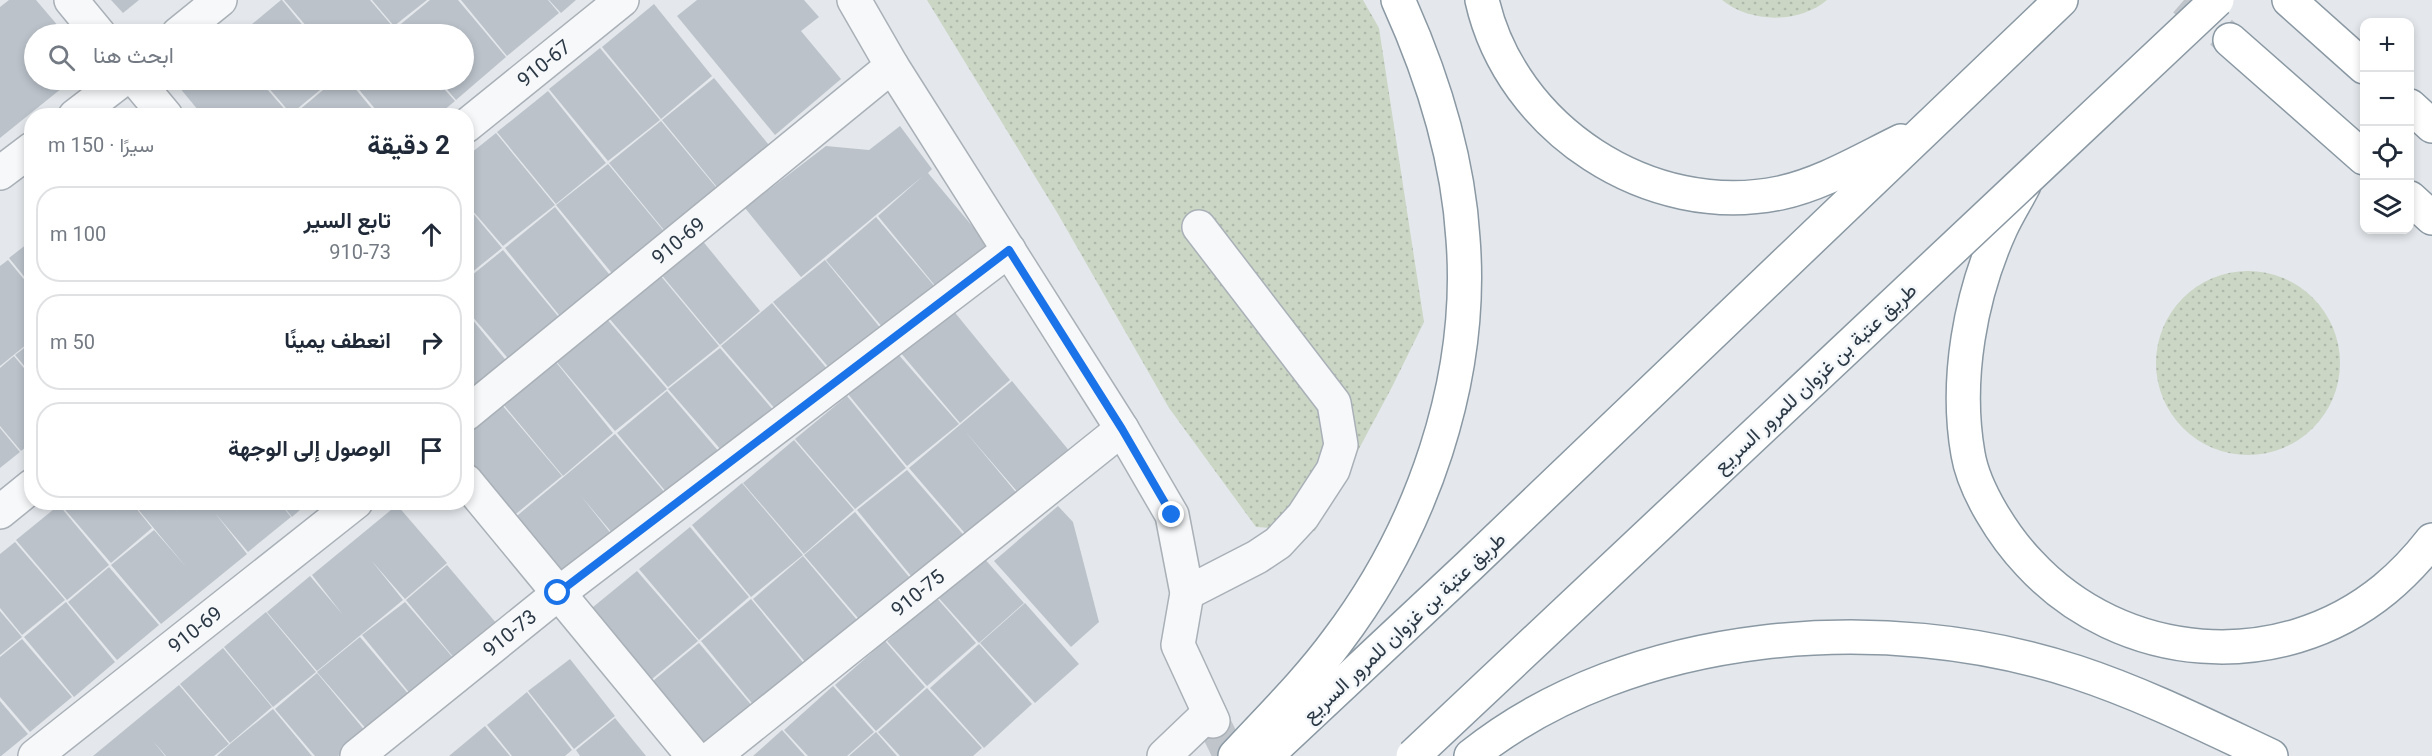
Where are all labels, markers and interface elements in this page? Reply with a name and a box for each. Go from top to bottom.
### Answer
map controls [2360,18,2414,234]
button: + [2360,18,2414,72]
search box [24,24,474,90]
street label: 910-67 [512,34,575,92]
icon: search [45,41,78,74]
text: ابحث هنا [93,43,174,68]
button: − [2360,72,2414,126]
button: locate [2360,126,2414,180]
text: 2 دقيقة [367,130,450,160]
text: سيرًا · 150 m [48,133,154,157]
button: layers [2360,180,2414,234]
text: تابع السير [303,208,391,233]
street label: 910-69 [647,212,710,269]
icon: ahead [415,218,448,251]
text: 100 m [50,222,106,246]
text: 910-73 [329,240,391,264]
street label: طريق عتبة بن غزوان للمرور السريع [1709,278,1923,480]
icon: right [415,326,448,359]
text: انعطف يمينًا [284,328,391,353]
text: 50 m [50,330,95,354]
icon: arrive [415,434,448,467]
text: الوصول إلى الوجهة [228,436,391,461]
route end [1158,501,1184,527]
street label: طريق عتبة بن غزوان للمرور السريع [1298,527,1512,729]
street label: 910-75 [886,564,949,621]
route start [544,579,570,605]
street label: 910-69 [163,601,227,658]
street label: 910-73 [478,604,541,662]

